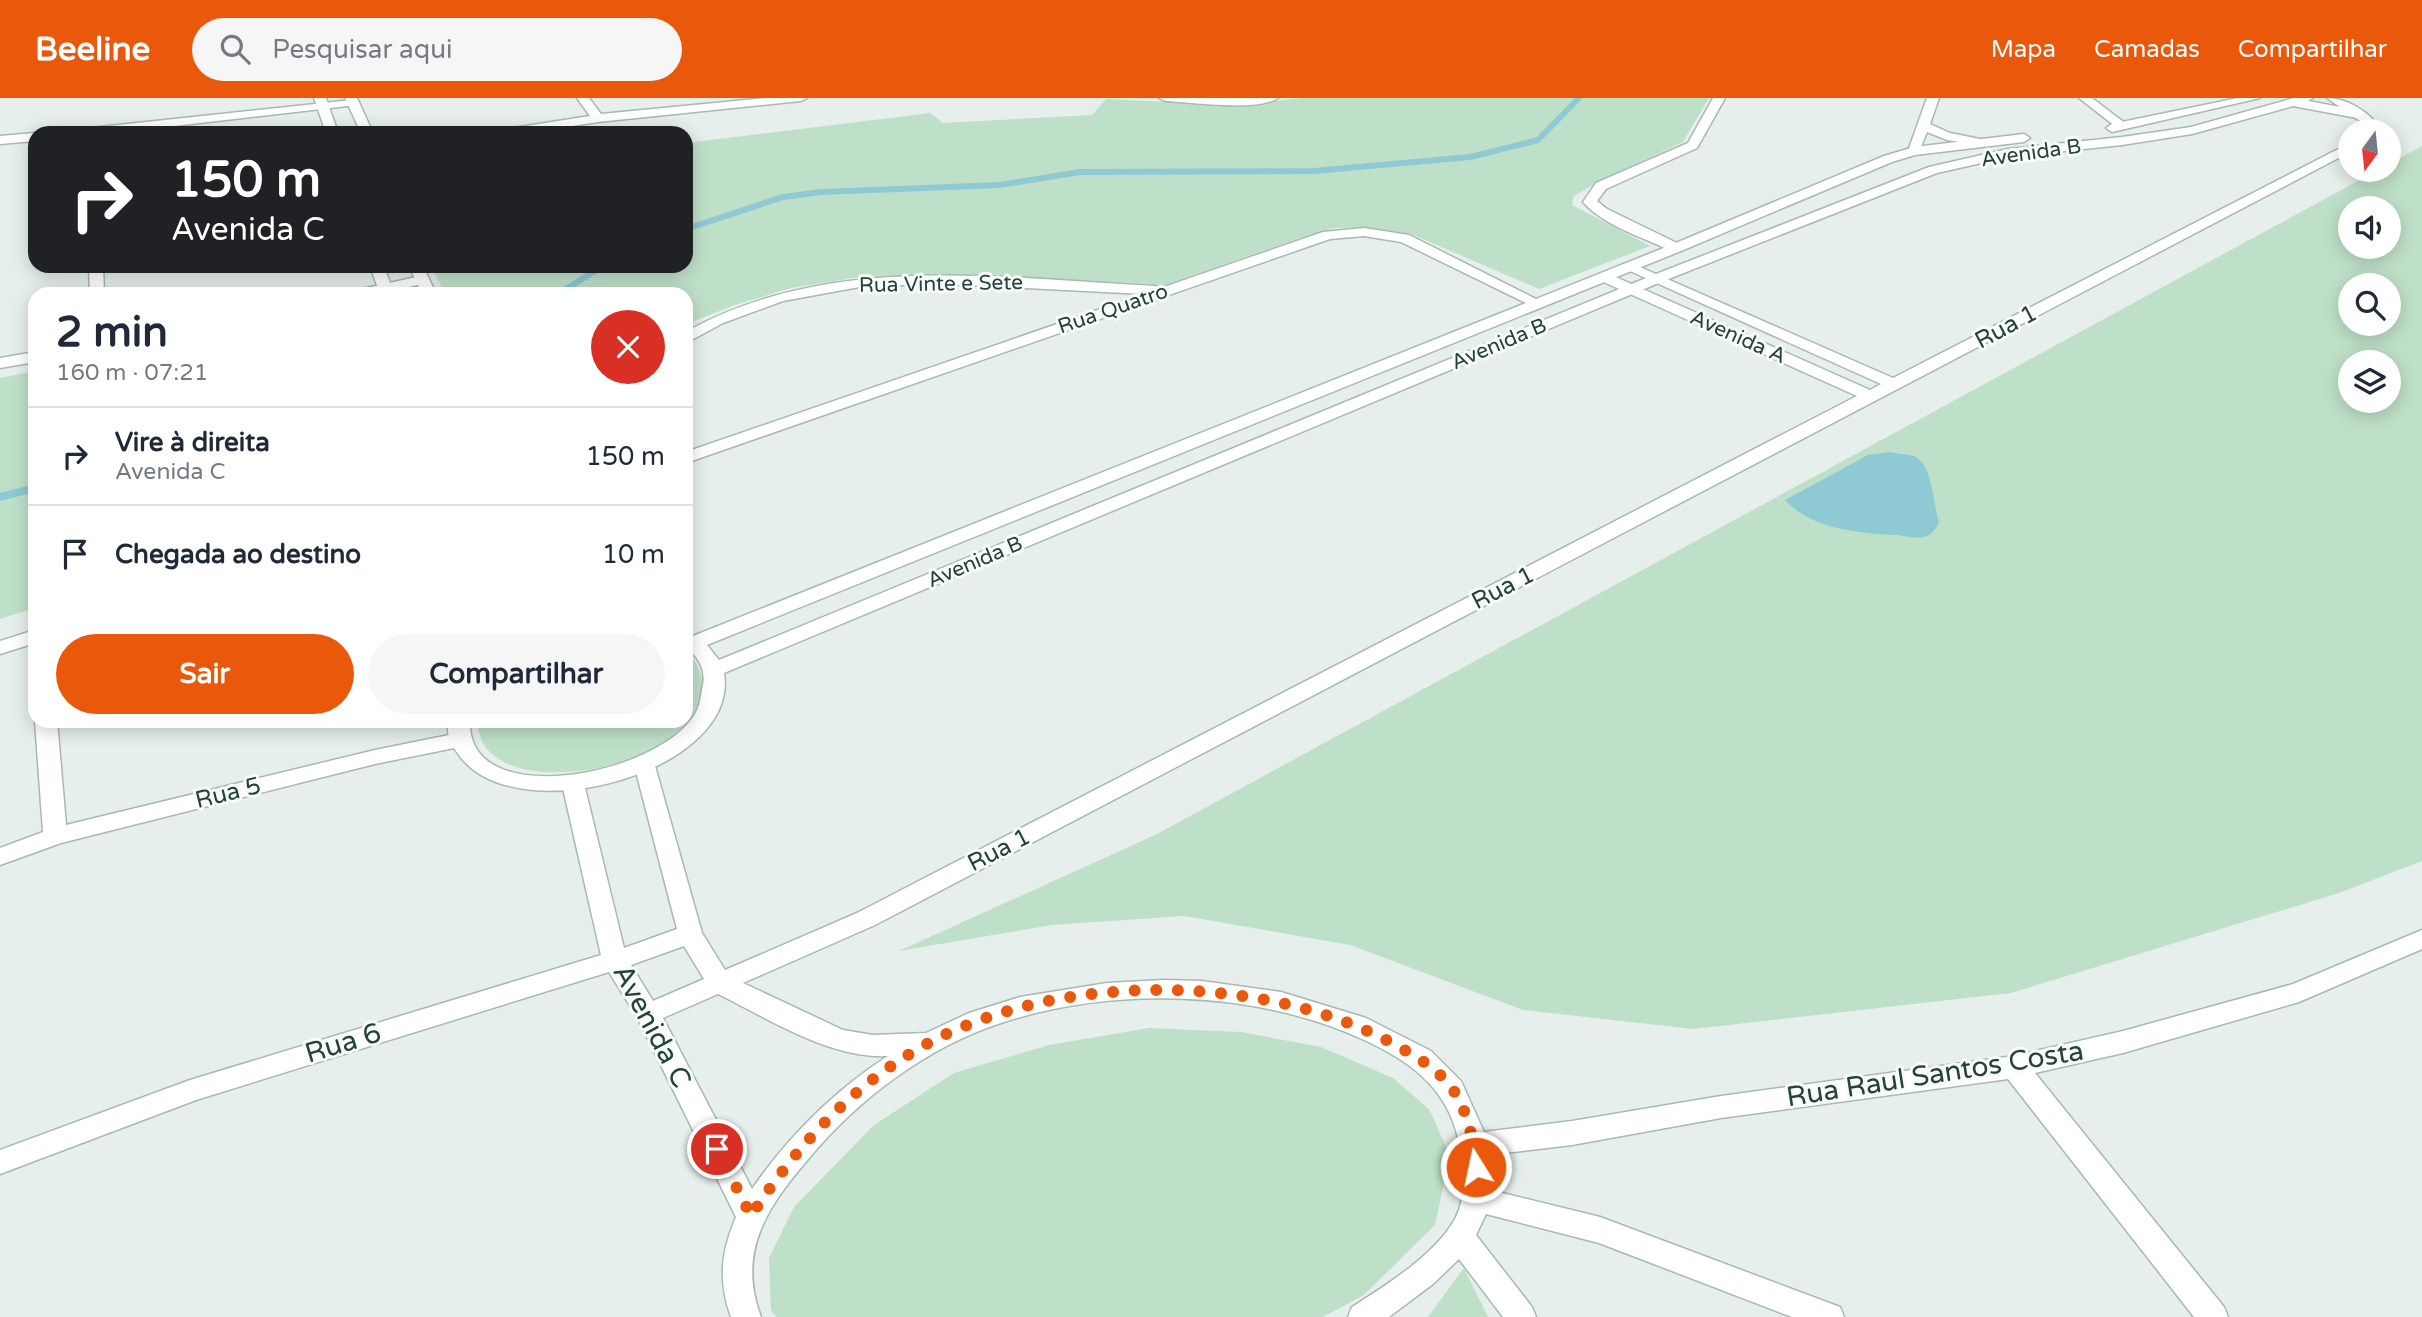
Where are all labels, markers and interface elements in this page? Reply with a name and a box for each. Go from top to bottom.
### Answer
search box [192,18,682,81]
text: Beeline [35,30,150,69]
icon: search [216,30,254,68]
text: Pesquisar aqui [272,34,452,65]
text: Mapa [1991,35,2056,64]
text: Camadas [2094,35,2200,64]
text: Compartilhar [2238,35,2387,64]
north arrow [2338,119,2401,182]
map controls [2338,119,2401,413]
street label: Avenida B [1979,134,2083,172]
text: 150 m [171,151,321,210]
icon: right [56,154,147,245]
button: sound [2338,196,2401,259]
text: Avenida C [171,211,325,249]
street label: Rua Vinte e Sete [859,270,1023,298]
button: search [2338,273,2401,336]
street label: Rua Quatro [1055,279,1171,339]
street label: Rua 1 [1970,299,2042,355]
street label: Avenida A [1686,305,1790,369]
text: 2 min [56,307,168,358]
button: close [591,310,665,384]
street label: Avenida B [1448,313,1550,375]
button: layers [2338,350,2401,413]
text: 160 m · 07:21 [56,359,208,387]
text: Vire à direita [115,427,270,458]
icon: right [56,437,94,475]
text: 150 m [585,441,665,472]
text: Avenida C [115,458,226,486]
street label: Avenida B [924,531,1026,593]
icon: arrive [56,535,94,573]
text: Chegada ao destino [115,539,361,570]
text: 10 m [602,539,665,570]
street label: Rua 1 [1467,560,1539,616]
button: Sair [56,634,354,714]
button: Compartilhar [368,634,665,714]
street label: Rua 5 [192,771,264,815]
street label: Rua 1 [963,822,1035,878]
street label: Avenida C [605,959,699,1093]
street label: Rua 6 [301,1015,385,1071]
street label: Rua Raul Santos Costa [1784,1034,2086,1114]
pin [687,1119,747,1179]
icon: arrive [698,1130,736,1168]
position arrow [1439,1130,1513,1204]

